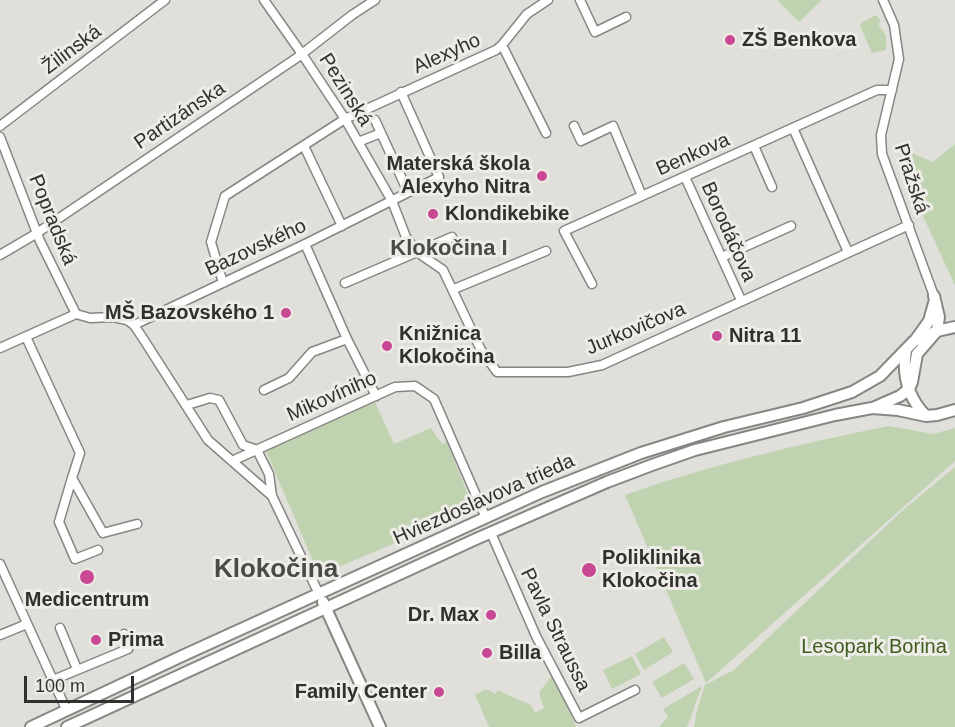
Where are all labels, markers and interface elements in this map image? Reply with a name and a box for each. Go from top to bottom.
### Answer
street label: Žilinská [38,20,106,80]
place label: ZŠ Benkova [742,28,856,52]
street label: Alexyho [410,29,484,79]
marker: ZŠ Benkova [723,33,737,47]
street label: Pezinská [313,49,377,131]
street label: Partizánska [130,77,230,155]
street label: Benkova [653,128,733,182]
street label: Pražská [888,141,934,217]
place label: Materská škola Alexyho Nitra [387,152,530,199]
marker: Materská škola Alexyho Nitra [535,169,549,183]
street label: Popradská [23,171,81,269]
street label: Borodáčova [695,178,761,286]
place label: Klondikebike [445,202,569,226]
marker: Klondikebike [426,207,440,221]
street label: Bazovského [202,214,310,282]
district label: Klokočina I [390,236,508,262]
street label: Jurkovičova [583,297,689,361]
place label: MŠ Bazovského 1 [105,301,274,325]
marker: MŠ Bazovského 1 [279,306,293,320]
place label: Knižnica Klokočina [399,322,495,369]
place label: Nitra 11 [729,324,801,348]
marker: Nitra 11 [710,329,724,343]
marker: Knižnica Klokočina [380,339,394,353]
street label: Mikovíniho [283,367,381,427]
street label: Hviezdoslavova trieda [390,449,578,551]
place label: Poliklinika Klokočina [602,546,701,593]
district label: Klokočina [214,554,338,586]
marker: Poliklinika Klokočina [580,561,598,579]
street label: Pavla Straussa [515,564,595,696]
marker: Medicentrum [78,568,96,586]
place label: Medicentrum [25,588,149,612]
place label: Dr. Max [408,603,479,627]
marker: Dr. Max [484,608,498,622]
place label: Prima [108,628,164,652]
marker: Prima [89,633,103,647]
park label: Lesopark Borina [801,635,947,659]
place label: Billa [499,641,541,665]
marker: Billa [480,646,494,660]
scale bar [27,664,136,702]
text: 100 m [35,676,85,696]
place label: Family Center [295,680,427,704]
marker: Family Center [432,685,446,699]

